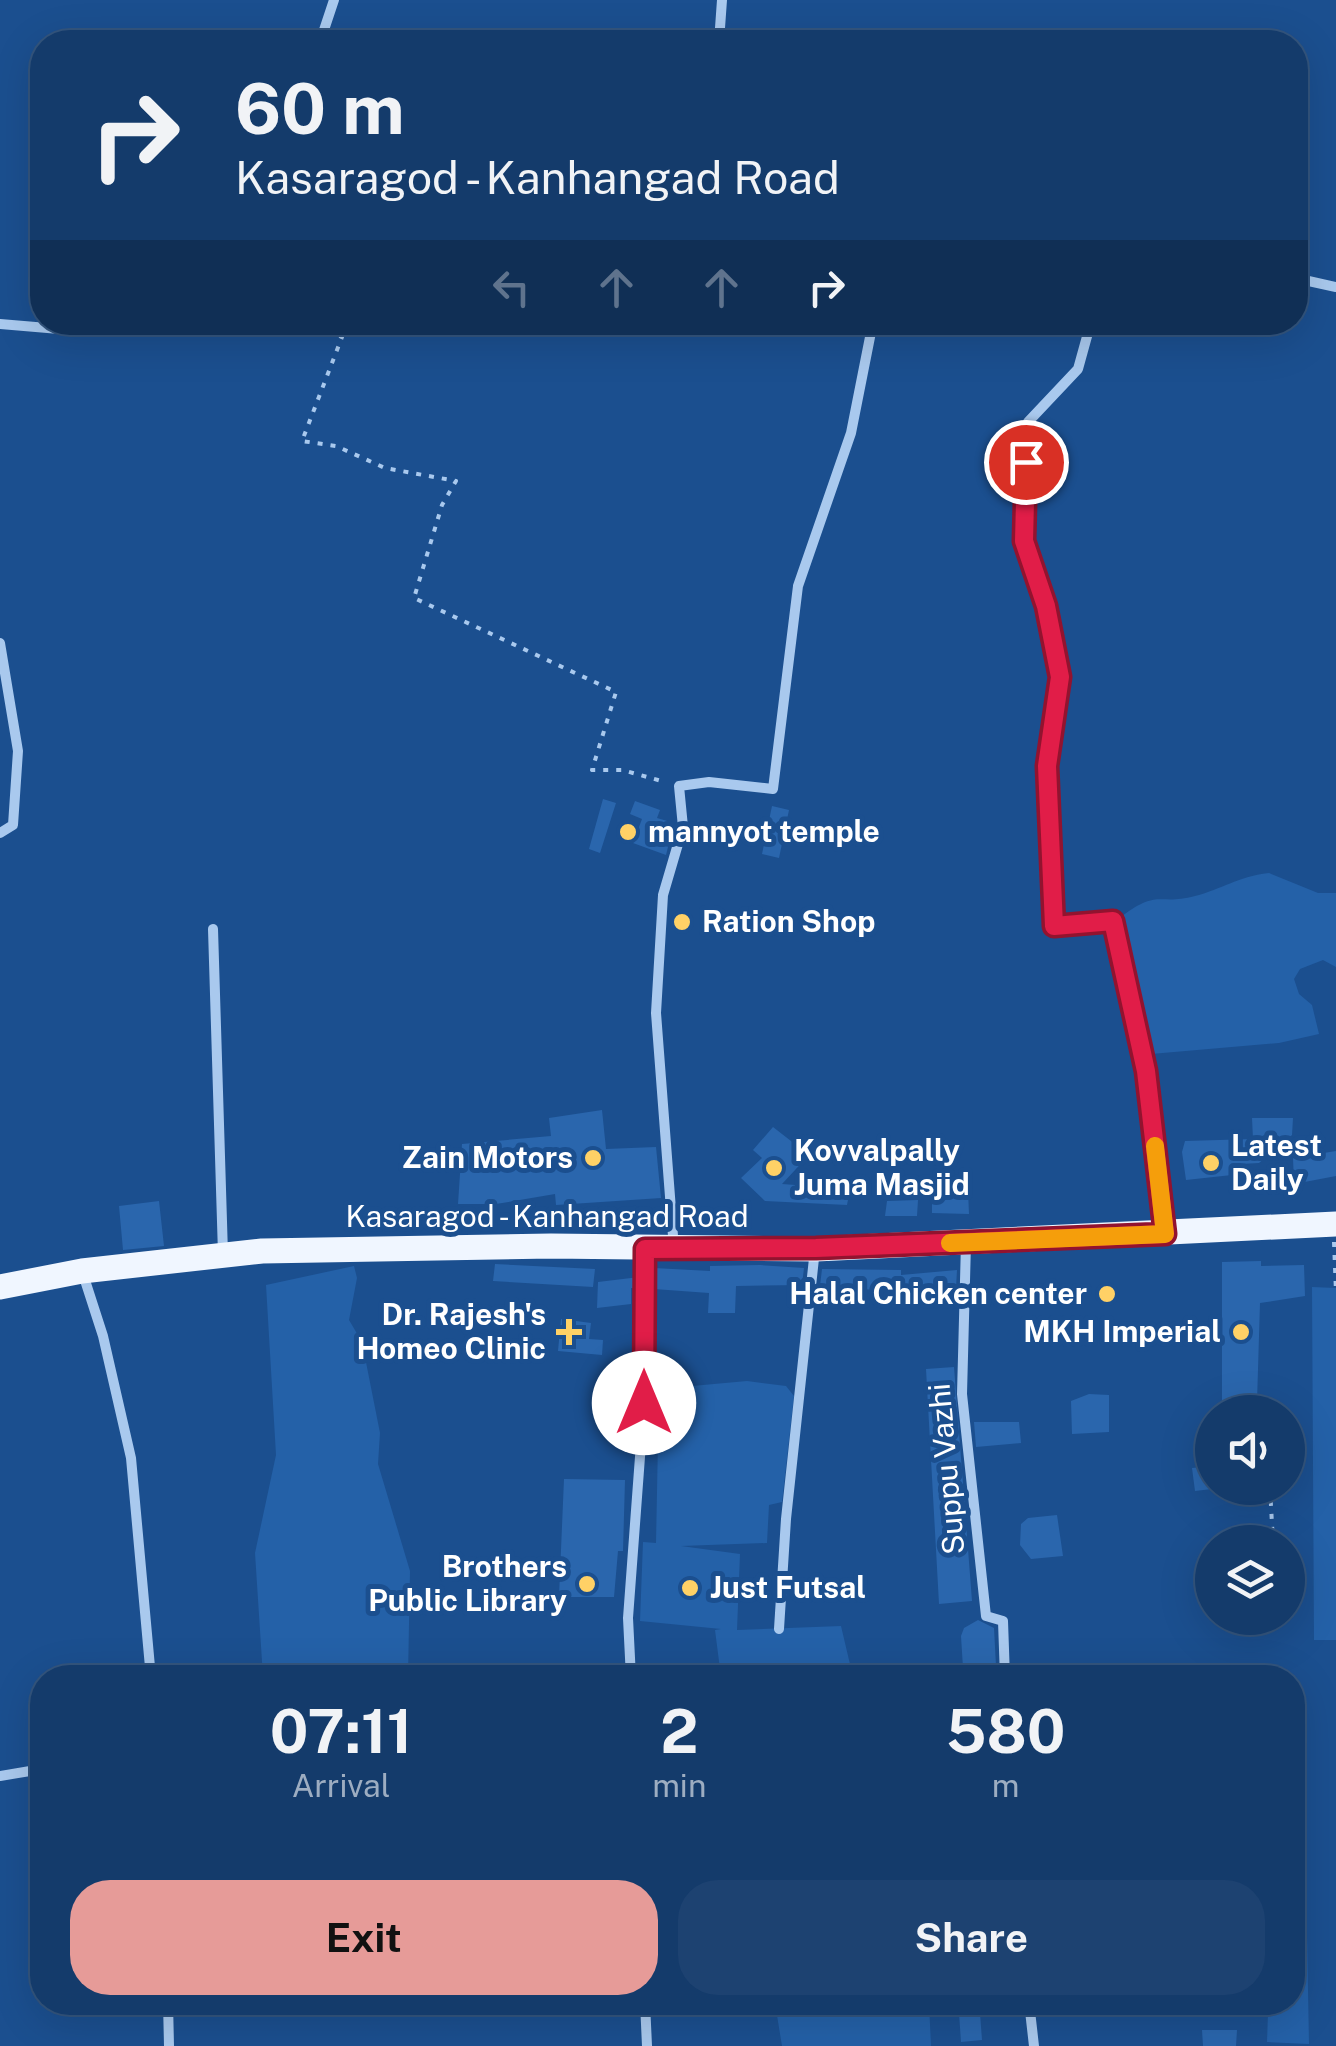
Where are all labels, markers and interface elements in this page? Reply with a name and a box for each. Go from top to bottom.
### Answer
text: 60 m [235,67,405,150]
icon: right [70,70,200,200]
text: Kasaragod - Kanhangad Road [235,151,840,204]
icon: left [484,260,539,315]
icon: ahead [589,260,644,315]
icon: ahead [694,260,749,315]
icon: right [799,260,854,315]
pin [984,420,1069,505]
icon: arrive [999,435,1054,490]
place label: mannyot temple [648,813,880,849]
marker: mannyot temple [617,821,639,843]
place label: Ration Shop [702,903,875,939]
marker: Ration Shop [671,911,693,933]
place label: Latest Daily [1231,1127,1322,1197]
place label: Kovvalpally Juma Masjid [794,1132,970,1202]
place label: Zain Motors [402,1139,573,1175]
marker: Zain Motors [582,1147,604,1169]
marker: Latest Daily [1200,1152,1222,1174]
marker: Kovvalpally Juma Masjid [763,1157,785,1179]
street label: Kasaragod - Kanhangad Road [345,1198,749,1234]
place label: Halal Chicken center [789,1275,1087,1311]
marker: Halal Chicken center [1096,1283,1118,1305]
place label: Dr. Rajesh's Homeo Clinic [356,1296,546,1366]
place label: MKH Imperial [1023,1313,1221,1349]
marker: Dr. Rajesh's Homeo Clinic [556,1319,582,1345]
marker: MKH Imperial [1230,1321,1252,1343]
position arrow [592,1351,696,1455]
street label: Suppu Vazhi [921,1382,971,1556]
map controls [1195,1395,1305,1635]
button: sound [1195,1395,1305,1505]
button: layers [1195,1525,1305,1635]
place label: Brothers Public Library [368,1548,567,1618]
place label: Just Futsal [710,1569,866,1605]
marker: Brothers Public Library [576,1573,598,1595]
marker: Just Futsal [679,1577,701,1599]
text: 07:11 [270,1696,412,1767]
text: 2 [660,1696,698,1767]
text: 580 [946,1696,1065,1767]
text: Arrival [292,1767,390,1804]
text: min [652,1767,706,1804]
text: m [992,1767,1020,1804]
button: Exit [70,1880,658,1995]
button: Share [678,1880,1265,1995]

